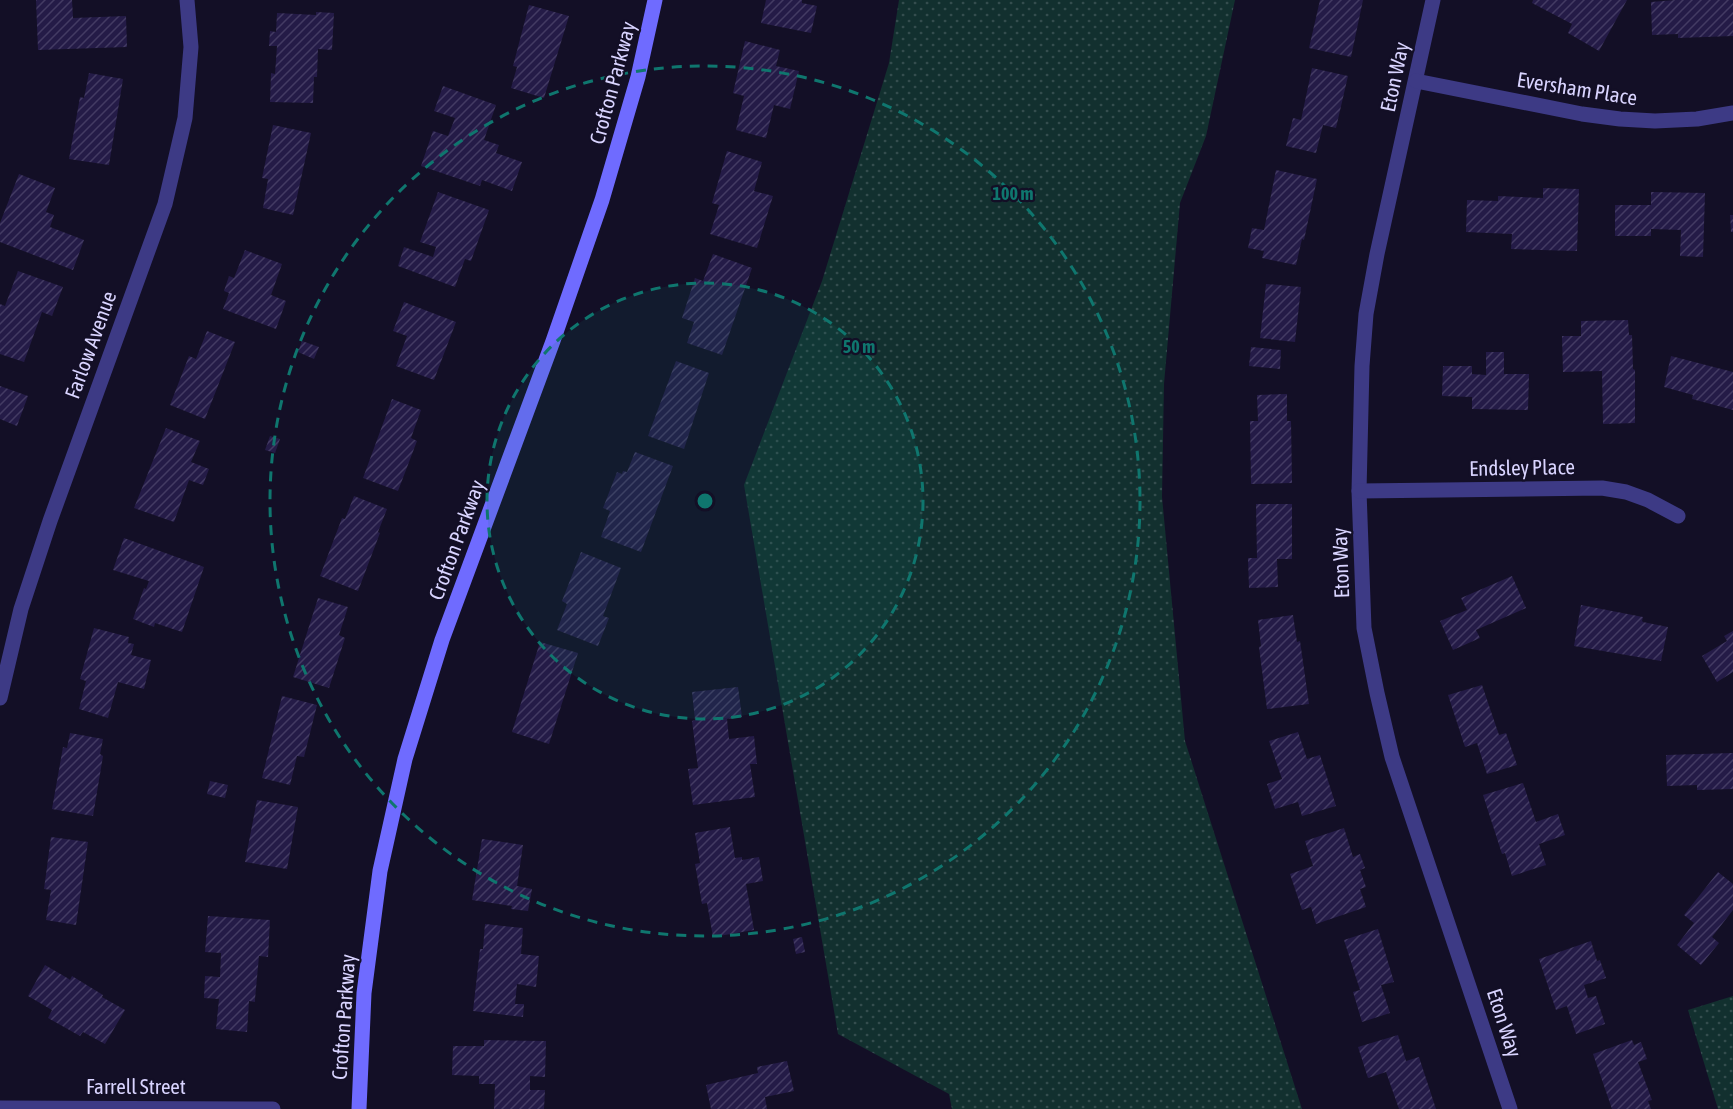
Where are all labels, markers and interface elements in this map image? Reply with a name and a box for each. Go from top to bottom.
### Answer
street label: Crofton Parkway [584,19,640,147]
street label: Eton Way [1375,39,1413,114]
street label: Eversham Place [1515,67,1639,109]
text: 100 m [993,183,1033,204]
street label: Farlow Avenue [60,288,121,402]
text: 50 m [843,336,875,357]
street label: Endsley Place [1469,454,1575,480]
street label: Crofton Parkway [423,476,489,603]
centre of rings [695,491,715,511]
street label: Eton Way [1327,527,1353,599]
street label: Crofton Parkway [327,953,359,1081]
street label: Eton Way [1483,985,1527,1060]
street label: Farrell Street [86,1074,186,1098]

